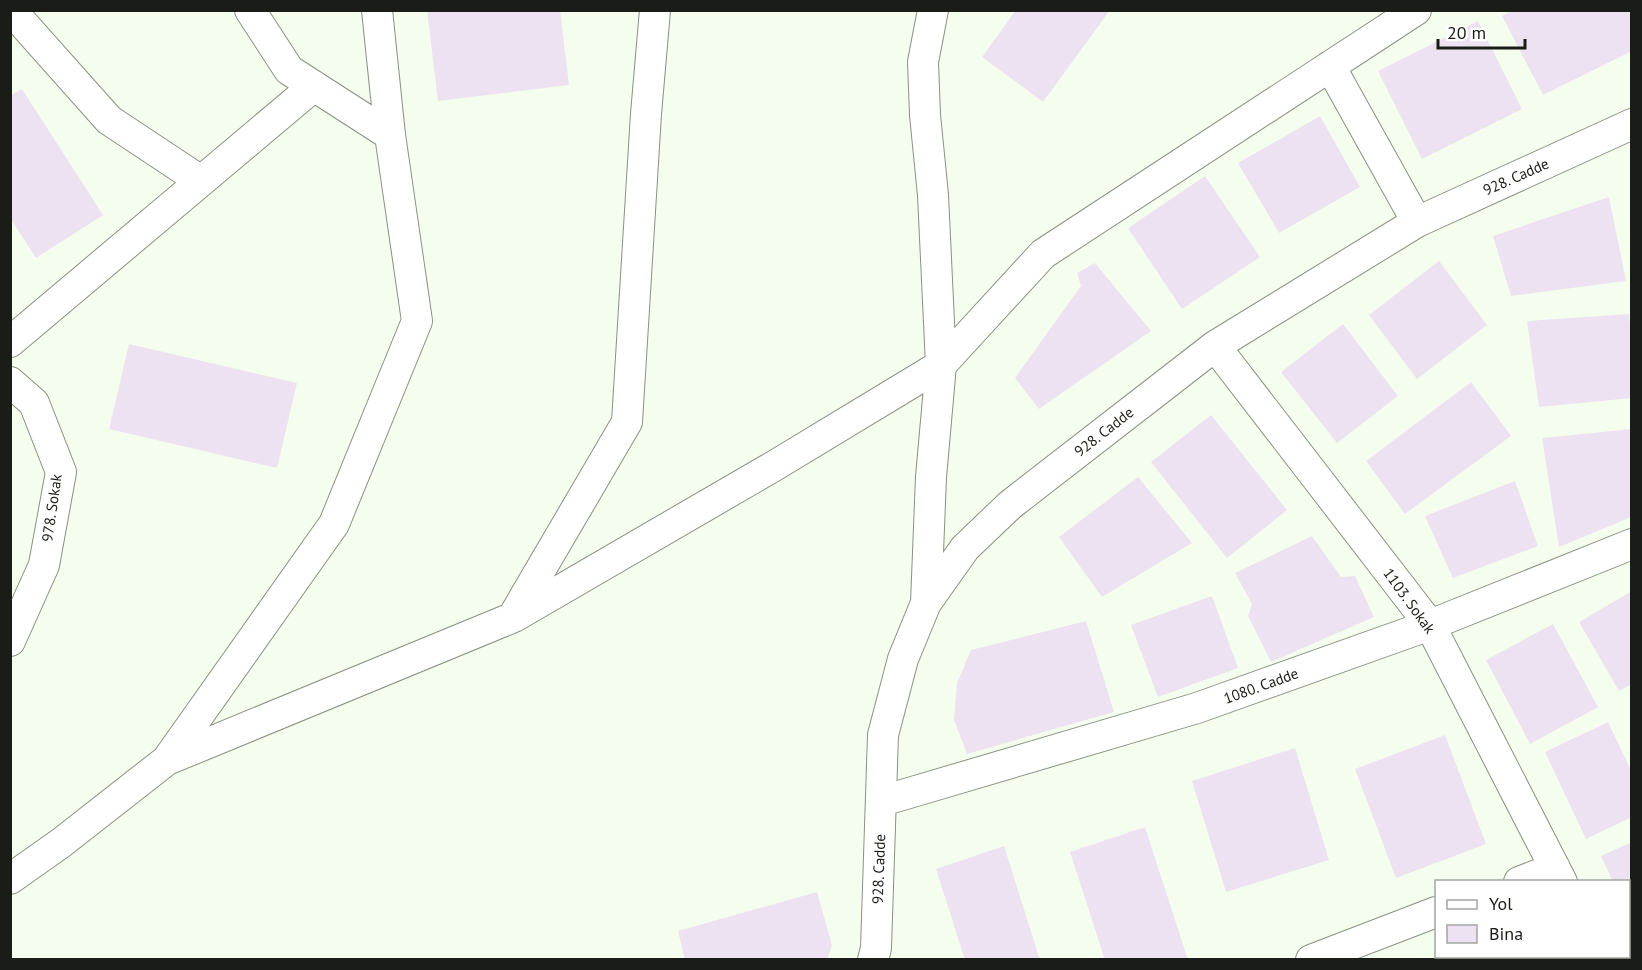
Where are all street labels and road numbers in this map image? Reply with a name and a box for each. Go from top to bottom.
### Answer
street label: 928. Cadde [1480,154,1552,199]
street label: 928. Cadde [1070,403,1137,461]
street label: 978. Sokak [37,472,66,543]
street label: 1103. Sokak [1379,564,1440,638]
street label: 1080. Cadde [1221,663,1301,708]
street label: 928. Cadde [868,834,889,904]

